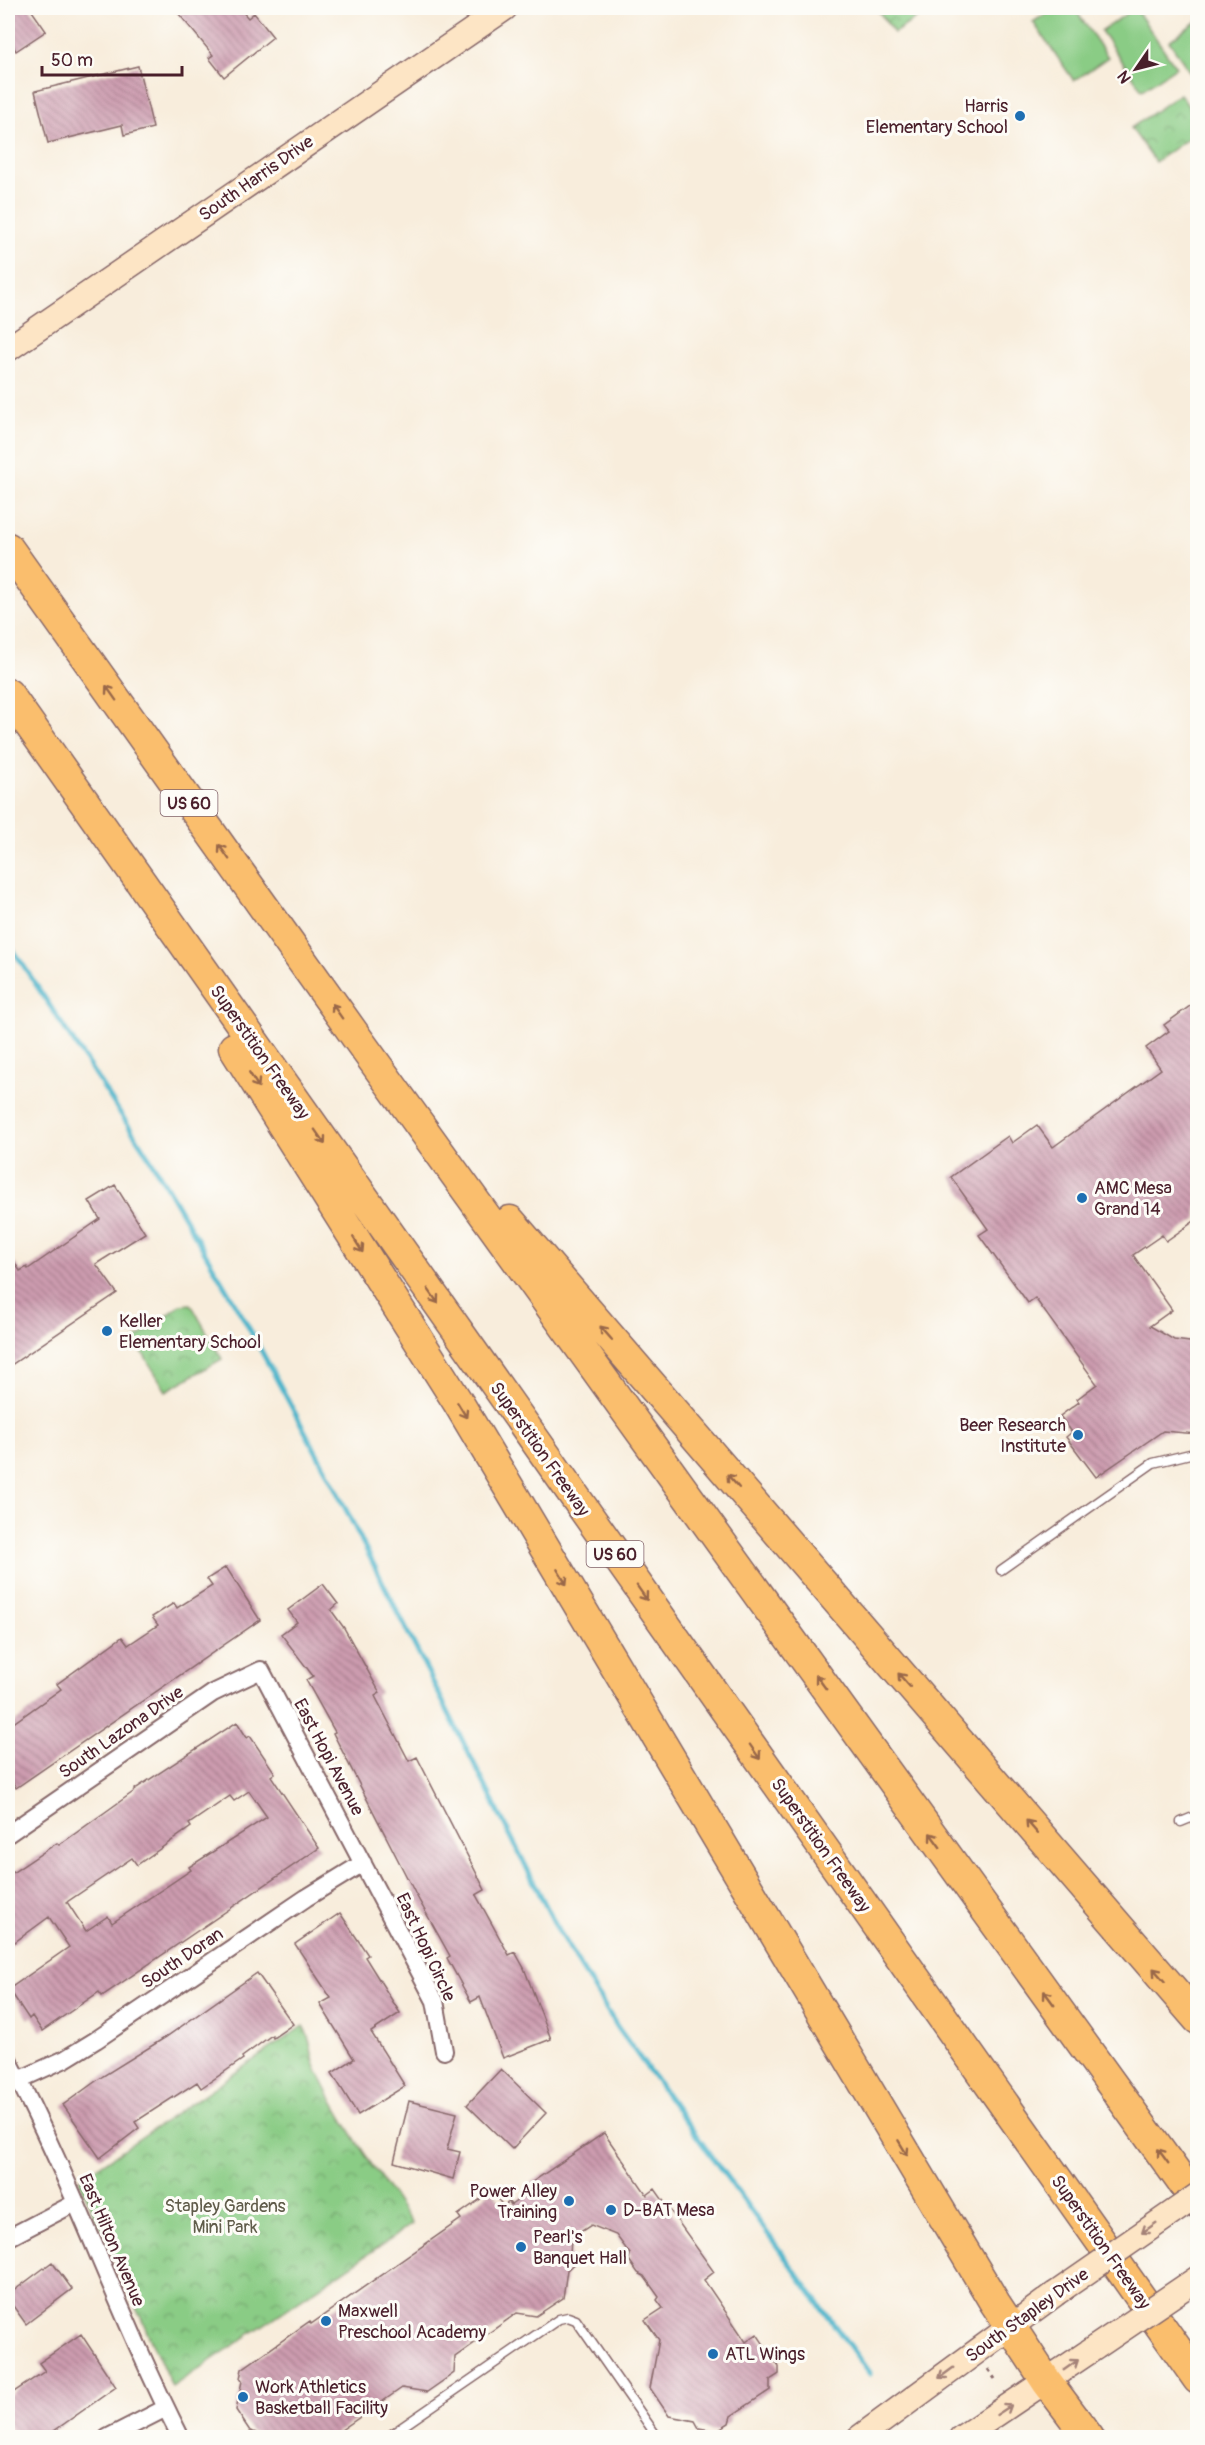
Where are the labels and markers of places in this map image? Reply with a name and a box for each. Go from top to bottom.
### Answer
place label: Harris Elementary School [866,95,1008,139]
marker: Harris Elementary School [1013,109,1027,123]
place label: AMC Mesa Grand 14 [1094,1177,1172,1221]
marker: AMC Mesa Grand 14 [1075,1191,1089,1205]
place label: Keller Elementary School [119,1310,261,1354]
marker: Keller Elementary School [100,1324,114,1338]
place label: Beer Research Institute [959,1414,1066,1458]
marker: Beer Research Institute [1071,1428,1085,1442]
place label: Power Alley Training [469,2180,557,2224]
marker: Power Alley Training [562,2194,576,2208]
place label: D-BAT Mesa [623,2199,715,2222]
marker: D-BAT Mesa [604,2203,618,2217]
place label: Pearl's Banquet Hall [533,2226,627,2270]
marker: Pearl's Banquet Hall [514,2240,528,2254]
place label: Maxwell Preschool Academy [338,2300,487,2344]
marker: Maxwell Preschool Academy [319,2314,333,2328]
place label: ATL Wings [725,2343,805,2366]
marker: ATL Wings [706,2347,720,2361]
place label: Work Athletics Basketball Facility [255,2376,388,2420]
marker: Work Athletics Basketball Facility [236,2390,250,2404]

